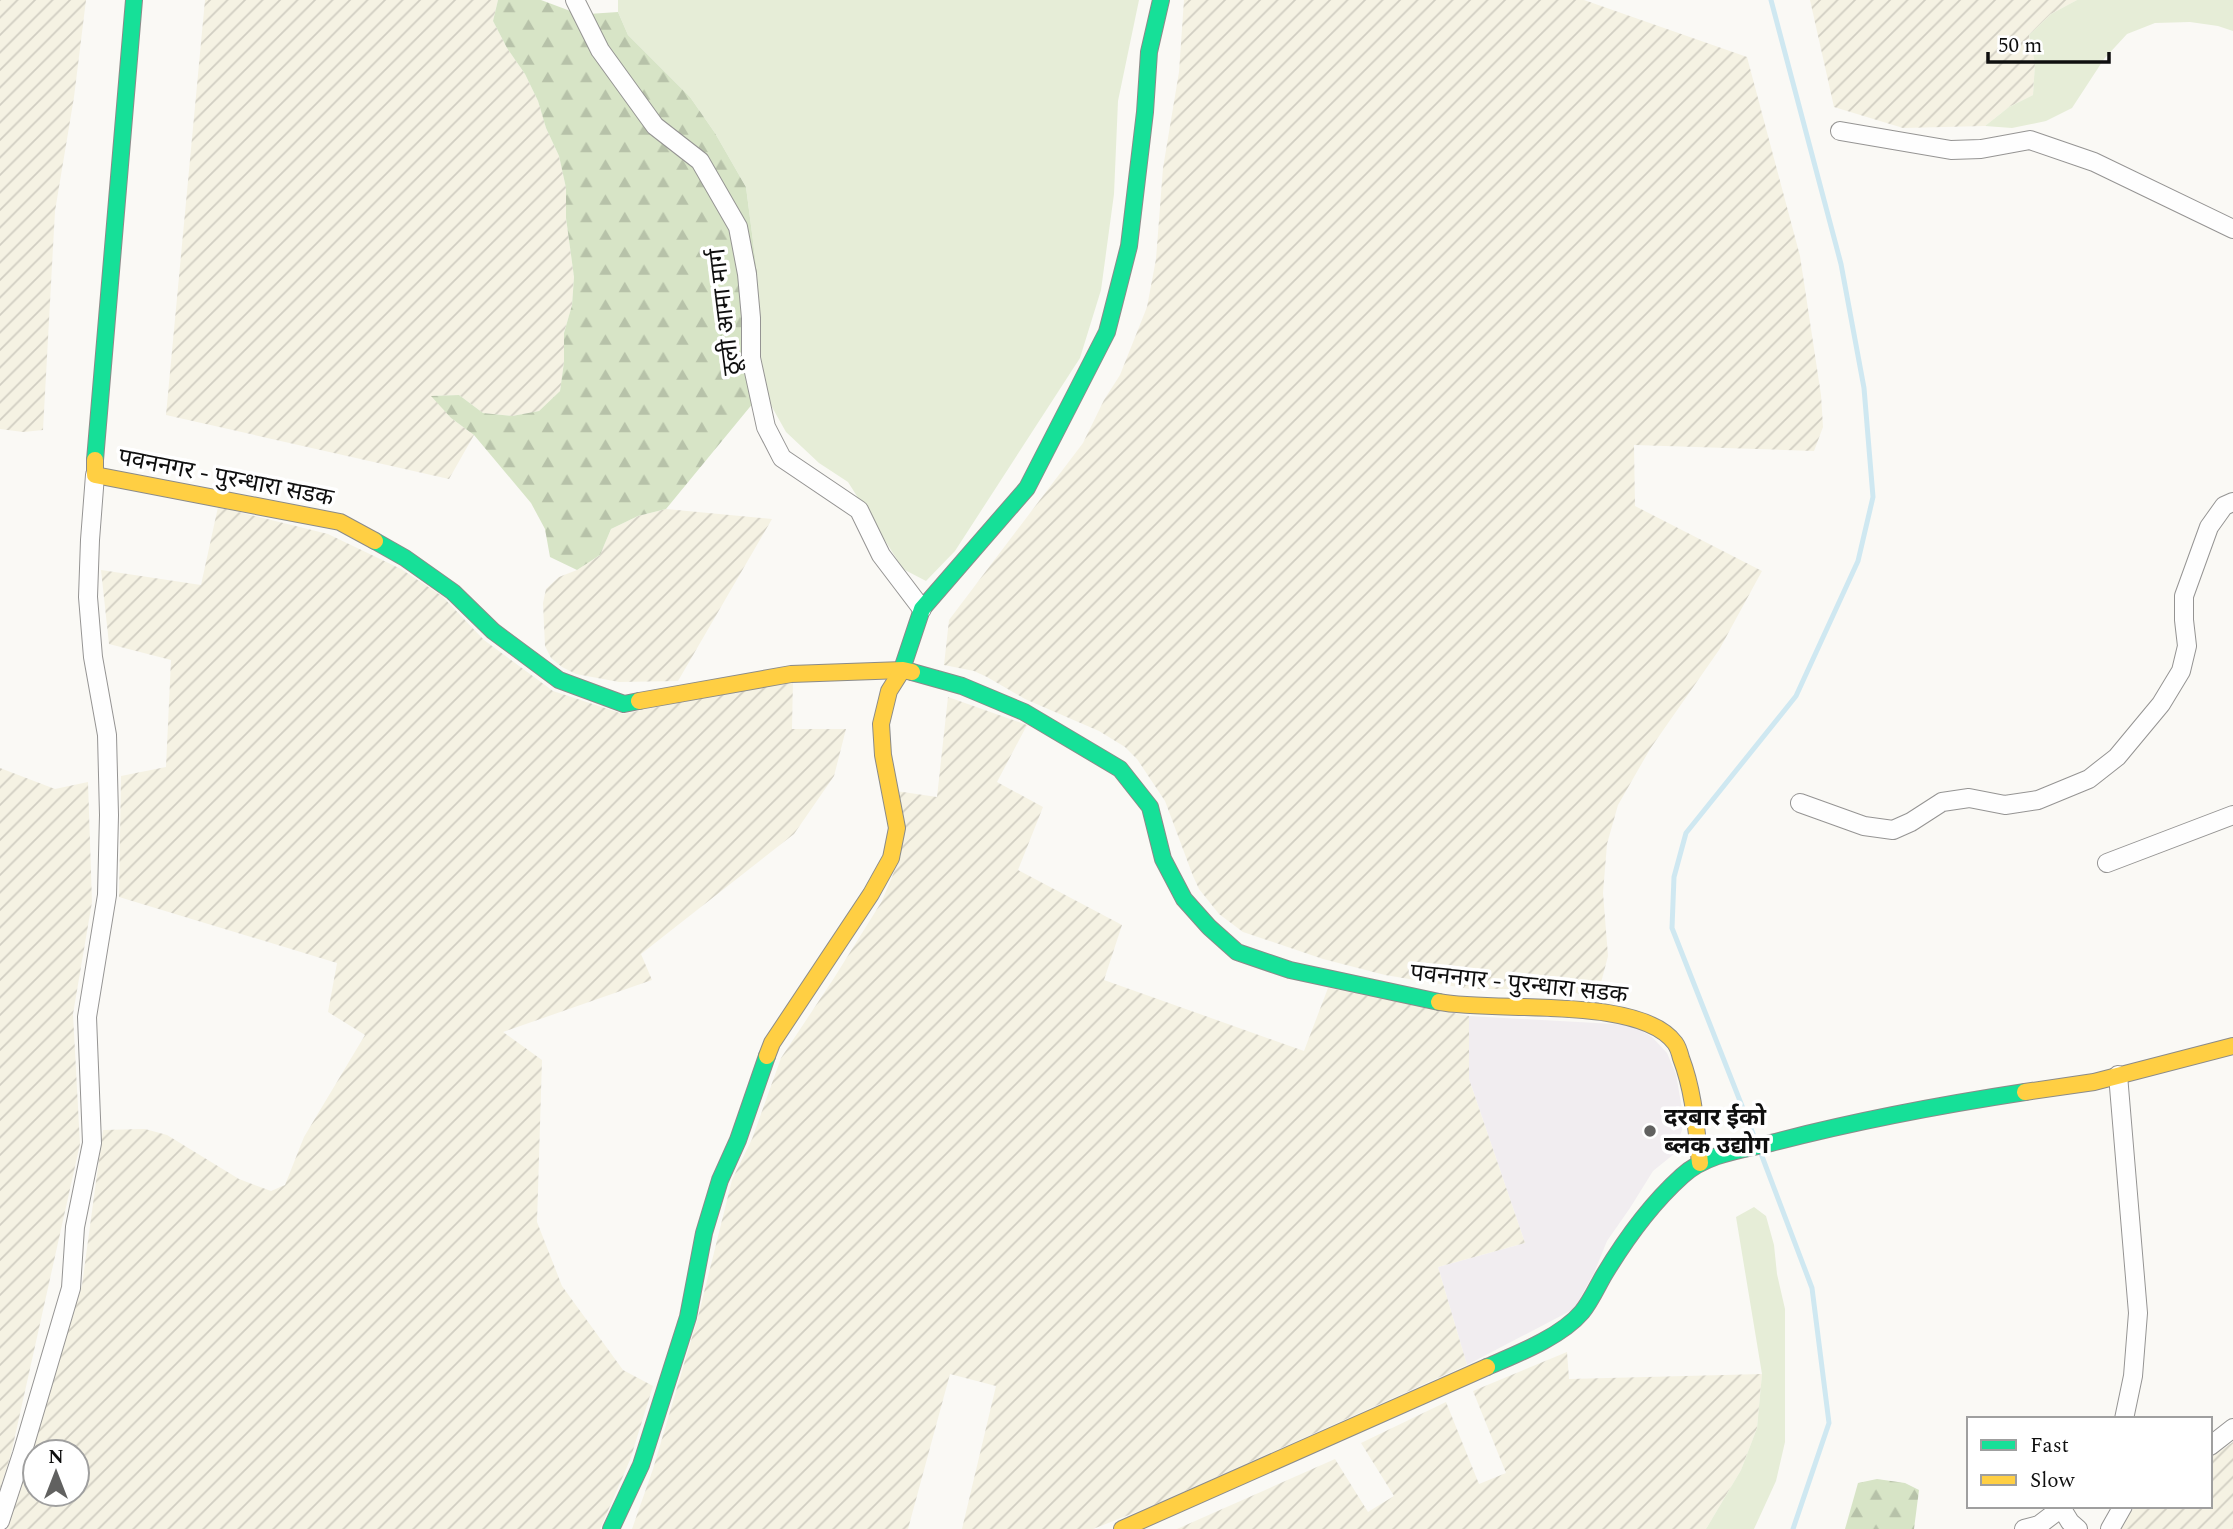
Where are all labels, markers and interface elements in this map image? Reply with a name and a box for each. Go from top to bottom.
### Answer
scale bar [1988,21,2109,65]
text: 50 m [1998,30,2042,62]
street label: ठूली आमा मार्ग [699,245,751,377]
street label: पवननगर - पुरन्धारा सडक [115,439,337,517]
street label: पवननगर - पुरन्धारा सडक [1408,955,1630,1013]
place label: दरबार ईको ब्लक उद्योग [1664,1100,1770,1164]
marker: दरबार ईको ब्लक उद्योग [1642,1123,1658,1139]
legend [1967,1417,2212,1508]
text: Fast [2030,1430,2069,1462]
north arrow [21,1438,91,1508]
text: N [48,1443,64,1472]
text: Slow [2030,1465,2076,1497]

